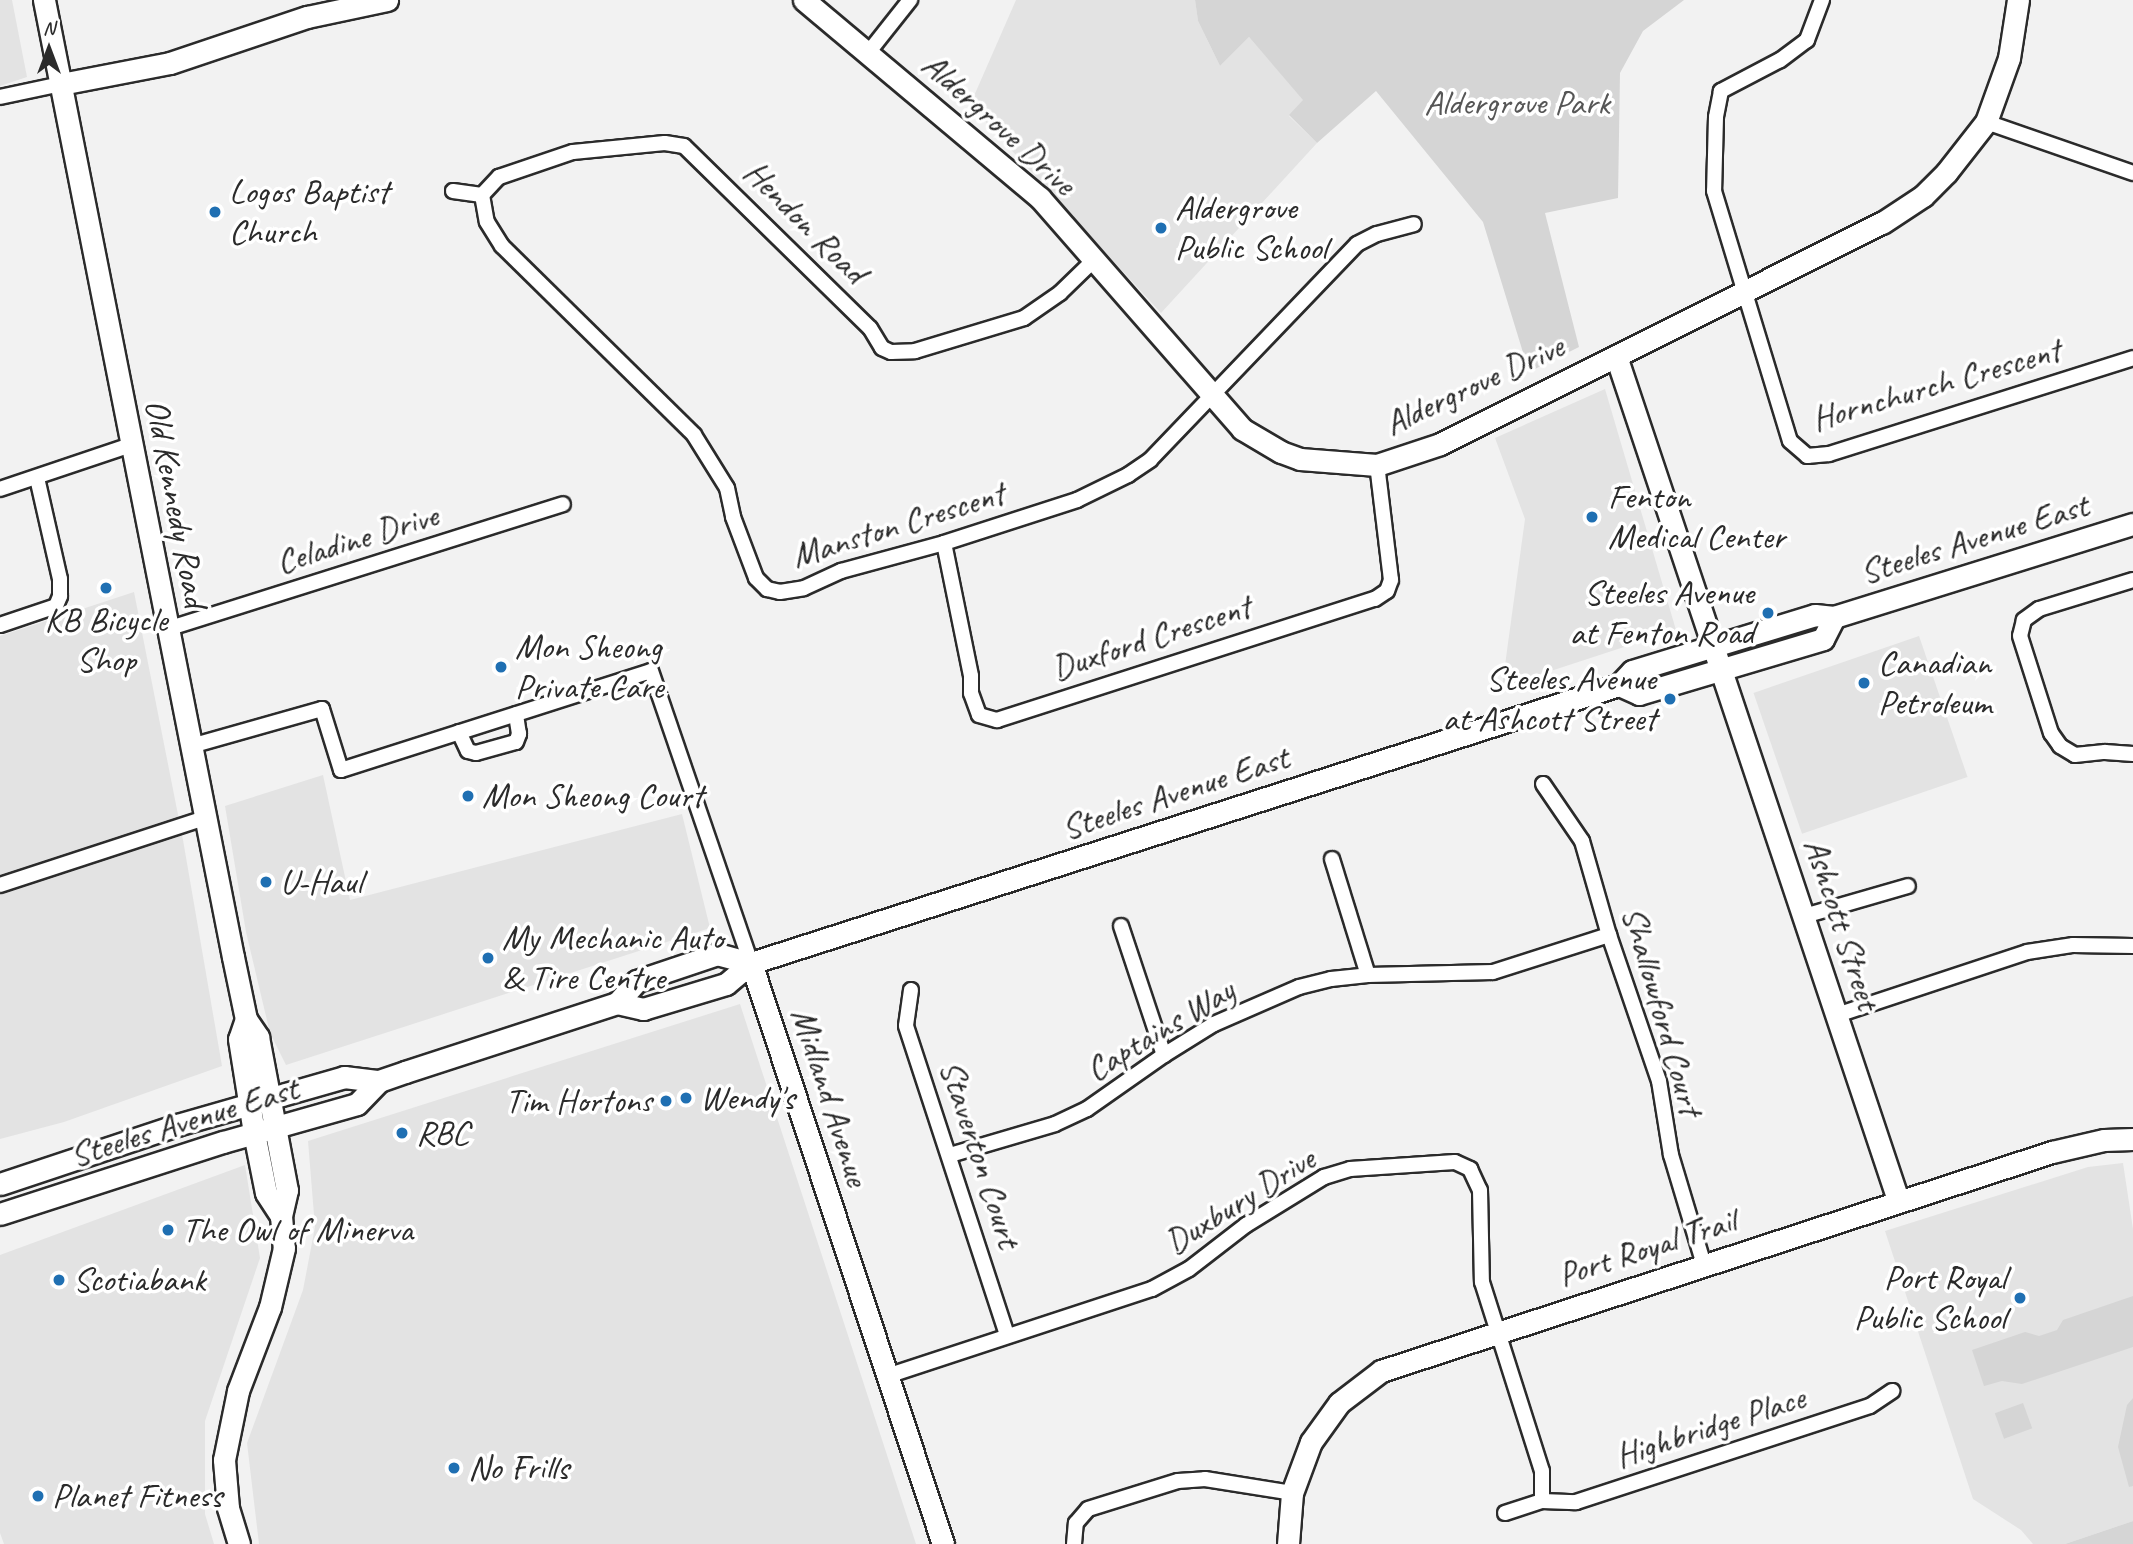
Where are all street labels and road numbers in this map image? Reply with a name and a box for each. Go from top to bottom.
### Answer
street label: Aldergrove Drive [913,44,1085,204]
street label: Hendon Road [735,152,875,292]
street label: Aldergrove Drive [1378,325,1570,445]
street label: Hornchurch Crescent [1807,329,2065,441]
street label: Old Kennedy Road [135,396,217,610]
street label: Manston Crescent [786,473,1010,577]
street label: Steeles Avenue East [1855,484,2093,594]
street label: Celadine Drive [271,495,443,583]
street label: Duxford Crescent [1046,586,1256,690]
street label: Steeles Avenue East [1056,737,1294,849]
street label: Ashcott Street [1794,833,1890,1015]
street label: Shallowford Court [1612,902,1712,1120]
street label: Captains Way [1078,969,1242,1091]
street label: Midland Avenue [782,1003,878,1191]
street label: Staverton Court [930,1055,1030,1253]
street label: Steeles Avenue East [65,1067,303,1177]
street label: Duxbury Drive [1157,1138,1323,1264]
street label: Port Royal Trail [1553,1200,1741,1296]
street label: Highbridge Place [1610,1377,1810,1477]

